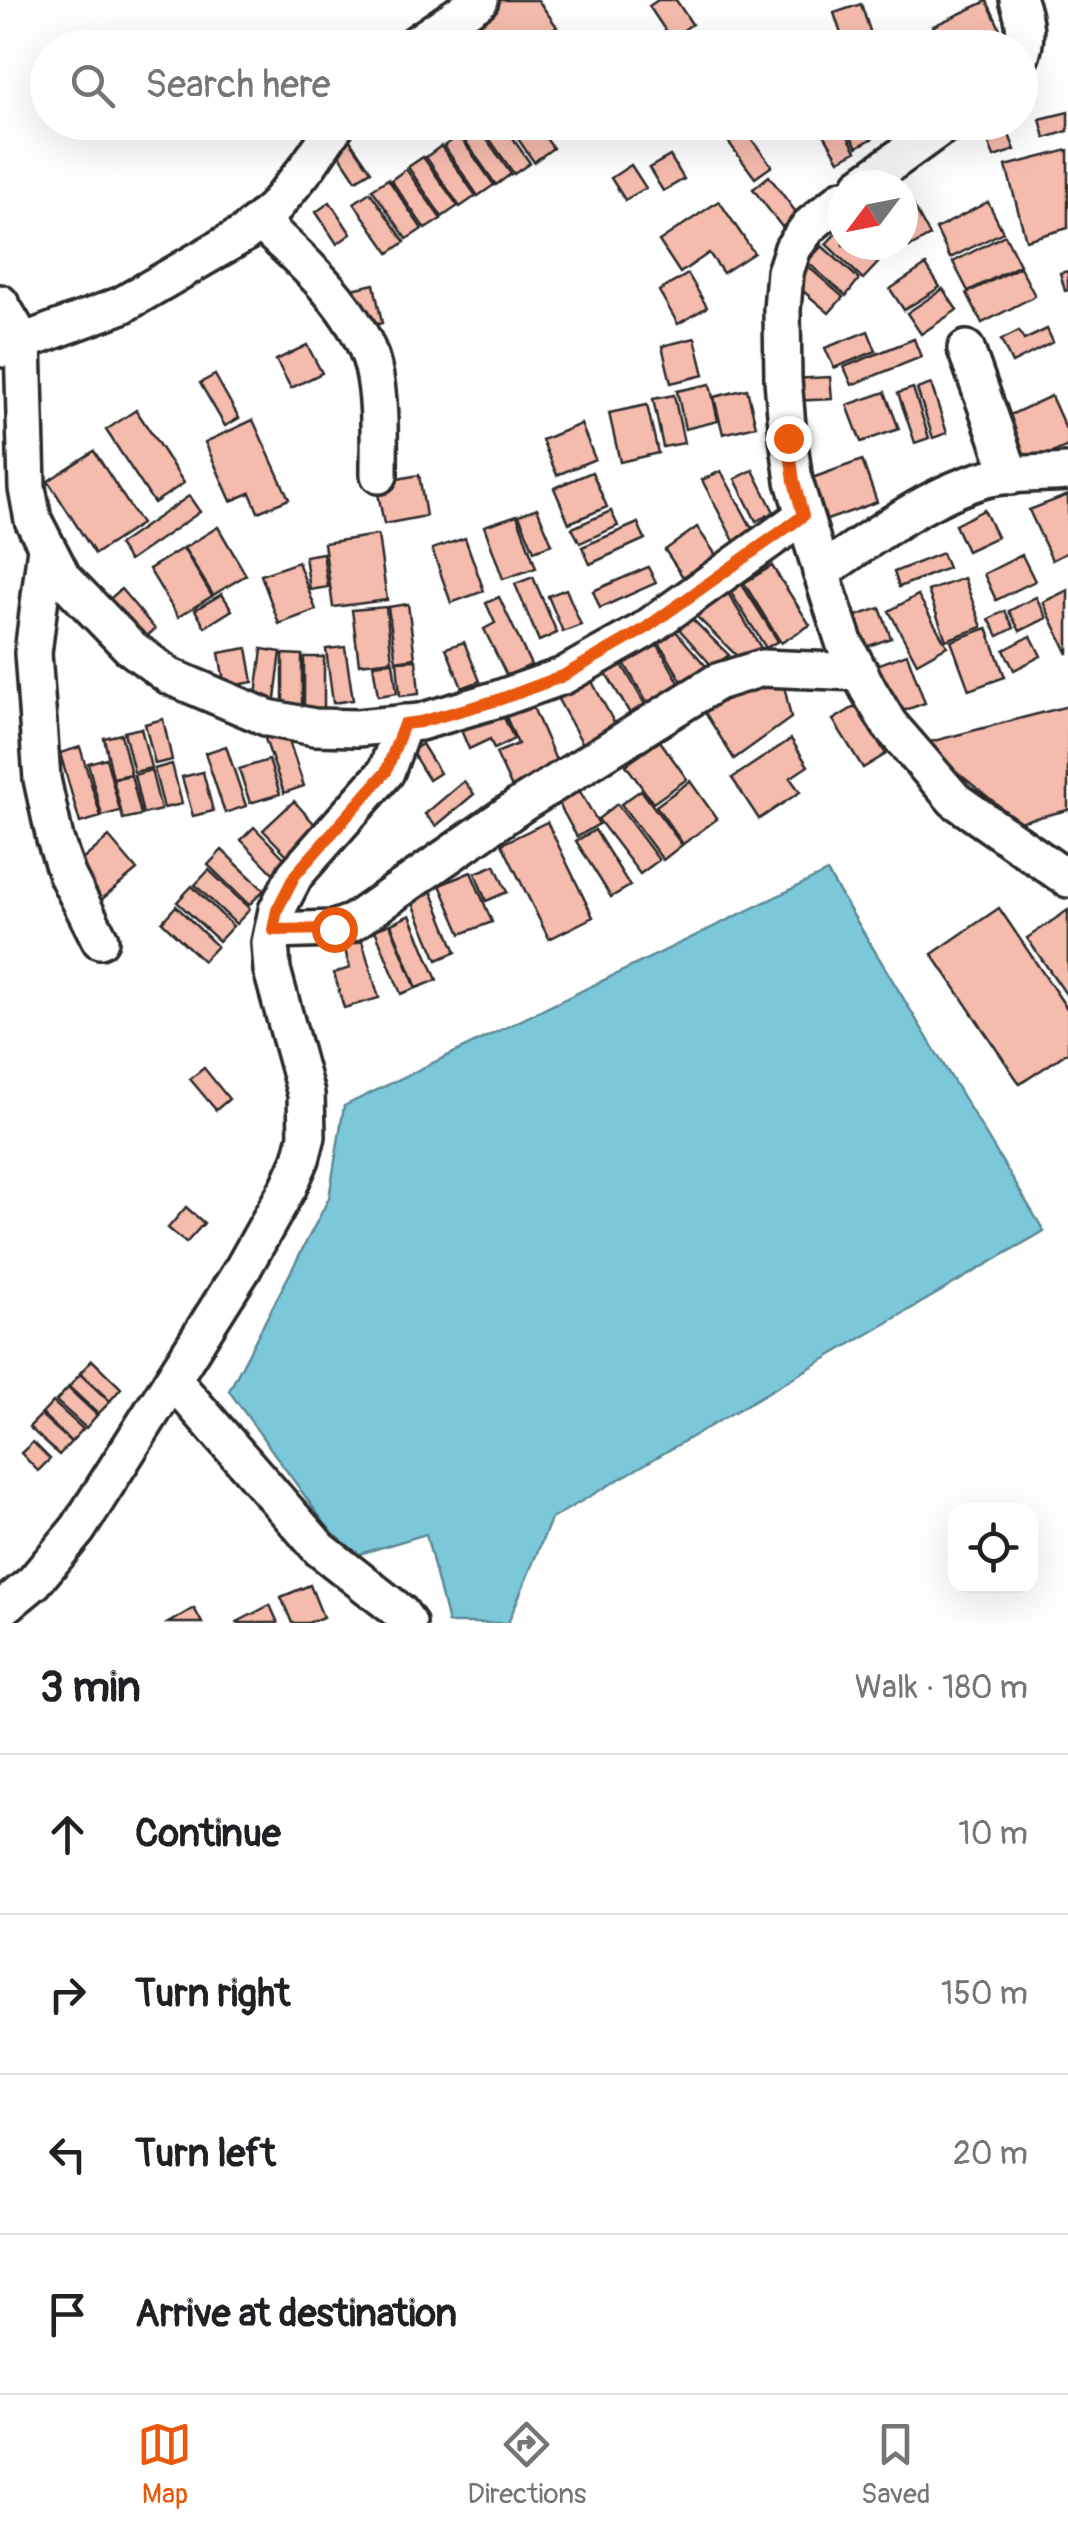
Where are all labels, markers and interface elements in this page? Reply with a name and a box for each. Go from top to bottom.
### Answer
search box [30,30,1038,140]
icon: search [65,58,120,113]
text: Search here [145,61,331,109]
north arrow [828,170,918,260]
route end [766,416,812,462]
route start [312,907,358,953]
map controls [948,1503,1038,1593]
button: locate [948,1503,1038,1593]
text: 3 min [40,1662,141,1714]
text: Walk · 180 m [855,1668,1028,1708]
icon: ahead [40,1807,95,1862]
text: Continue [135,1810,281,1858]
text: 10 m [958,1814,1028,1854]
icon: right [40,1967,95,2022]
text: Turn right [135,1970,290,2018]
text: 150 m [941,1974,1028,2014]
icon: left [40,2127,95,2182]
text: Turn left [135,2130,276,2178]
text: 20 m [953,2134,1028,2174]
icon: arrive [40,2287,95,2342]
text: Arrive at destination [135,2290,457,2338]
tab: Map [137,2417,192,2512]
tab: Directions [467,2417,586,2512]
tab: Saved [861,2417,931,2512]

